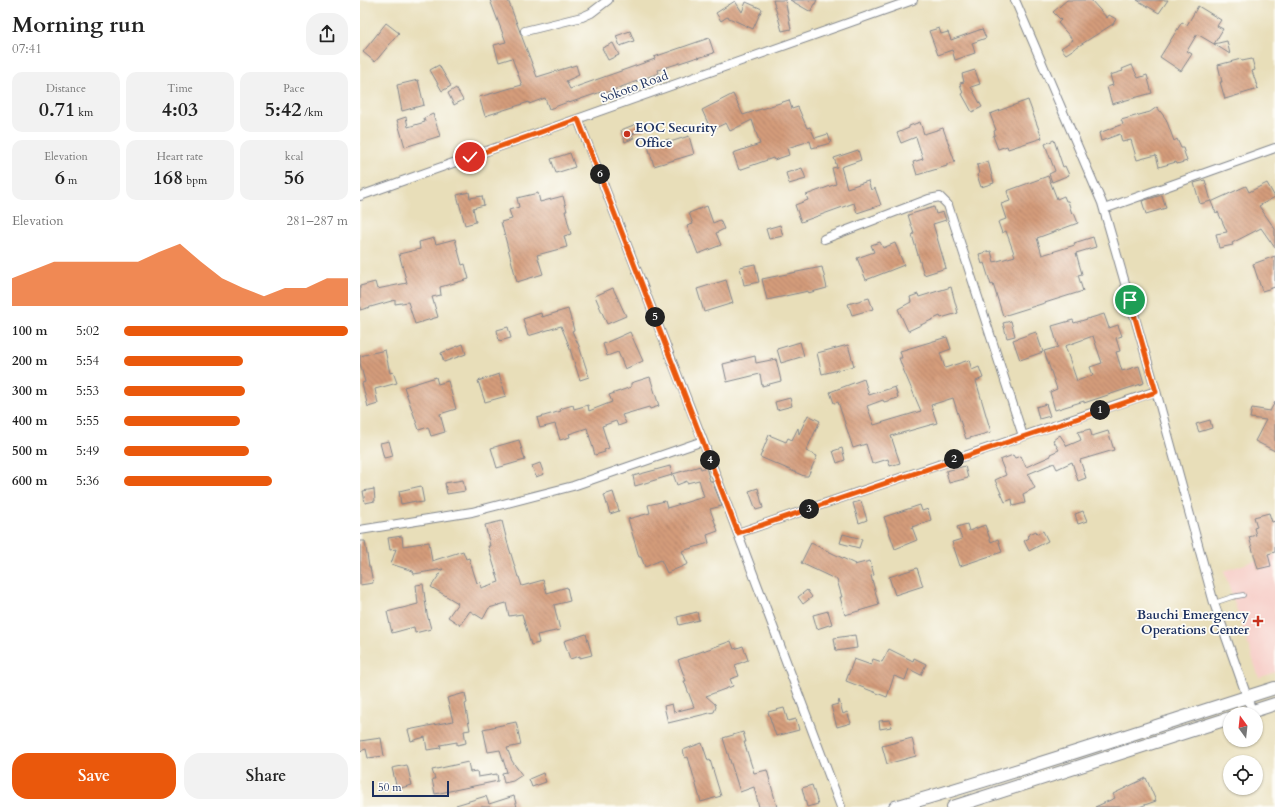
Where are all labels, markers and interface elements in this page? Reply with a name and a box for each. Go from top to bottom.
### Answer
text: Morning run [12,10,145,40]
button: share [306,13,348,55]
text: 07:41 [12,40,42,58]
street label: Sokoto Road [598,66,671,107]
text: Distance [46,81,86,96]
text: Time [167,81,193,96]
text: Pace [283,81,305,96]
text: 0.71 [39,96,75,123]
text: 4:03 [162,96,198,123]
text: 5:42 [265,96,301,123]
text: km [75,105,93,120]
text: /km [301,105,323,120]
place label: EOC Security Office [635,119,718,152]
marker: EOC Security Office [622,129,632,139]
pin [453,140,487,174]
icon: check [459,146,481,168]
text: Elevation [44,149,88,164]
text: Heart rate [157,149,203,164]
text: kcal [285,149,303,164]
text: 6 [55,164,65,191]
text: 168 [153,164,183,191]
text: 56 [284,164,304,191]
pin: 6 [590,164,610,184]
text: 6 [597,166,603,181]
text: m [65,173,77,188]
text: bpm [183,173,207,188]
text: Elevation [12,212,64,230]
text: 281–287 m [286,212,348,230]
pin [1113,283,1147,317]
icon: arrive [1119,289,1141,311]
pin: 5 [645,307,665,327]
text: 5 [652,309,658,324]
text: 100 m [12,322,47,340]
text: 5:02 [76,322,99,340]
text: 200 m [12,352,47,370]
text: 5:54 [76,352,99,370]
text: 300 m [12,382,47,400]
text: 5:53 [76,382,99,400]
pin: 1 [1090,400,1110,420]
text: 1 [1097,402,1103,417]
text: 400 m [12,412,47,430]
text: 5:55 [76,412,99,430]
text: 500 m [12,442,47,460]
text: 5:49 [76,442,99,460]
pin: 2 [944,449,964,469]
pin: 4 [700,450,720,470]
text: 2 [951,451,957,466]
text: 4 [707,452,713,467]
text: 600 m [12,472,47,490]
text: 5:36 [76,472,99,490]
pin: 3 [799,499,819,519]
text: 3 [806,501,812,516]
place label: Bauchi Emergency Operations Center [1137,606,1250,639]
marker: Bauchi Emergency Operations Center [1252,615,1264,627]
north arrow [1223,707,1263,747]
map controls [1223,707,1263,795]
button: Save [12,753,176,799]
button: Share [184,753,348,799]
button: locate [1223,755,1263,795]
scale bar [372,779,449,798]
text: 50 m [378,780,402,795]

